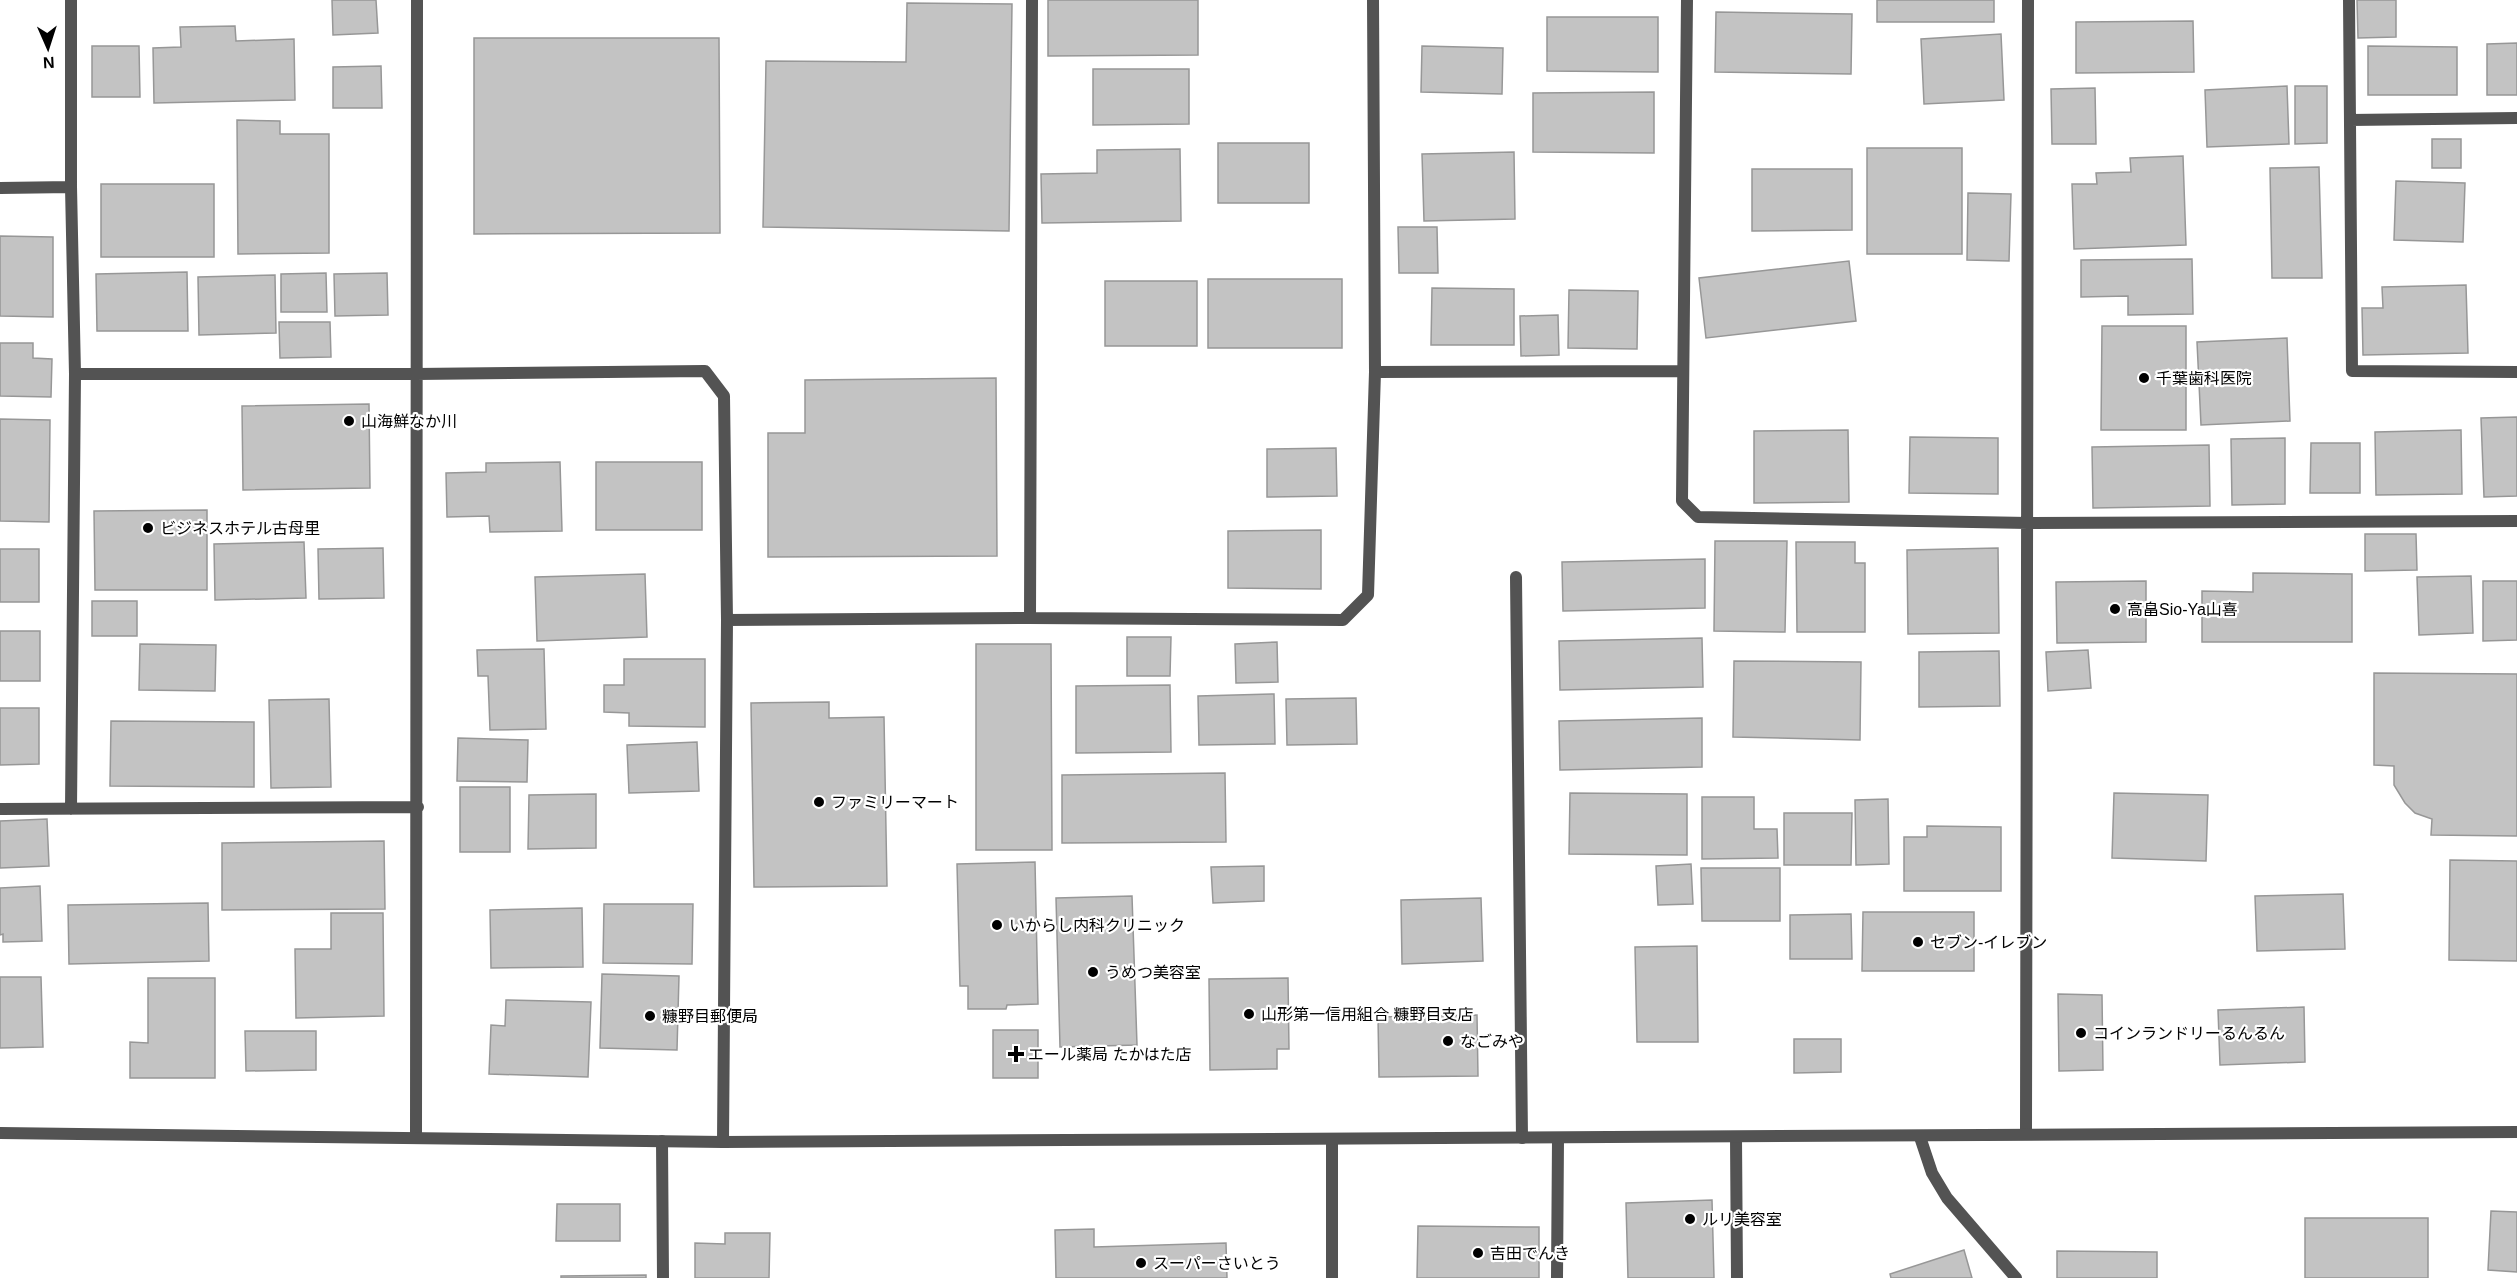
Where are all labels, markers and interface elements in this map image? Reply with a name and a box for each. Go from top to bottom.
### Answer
north arrow [18,18,78,78]
text: N [43,54,55,71]
place label: 千葉歯科医院 [2156,370,2252,387]
marker: 千葉歯科医院 [2137,371,2151,385]
place label: 山海鮮なか川 [361,413,457,430]
marker: 山海鮮なか川 [342,414,356,428]
place label: ビジネスホテル古母里 [160,520,320,537]
marker: ビジネスホテル古母里 [141,521,155,535]
place label: 高畠Sio-Ya山喜 [2127,601,2238,618]
marker: 高畠Sio-Ya山喜 [2108,602,2122,616]
place label: ファミリーマート [831,794,959,811]
marker: ファミリーマート [812,795,826,809]
place label: いからし内科クリニック [1009,917,1185,934]
marker: いからし内科クリニック [990,918,1004,932]
place label: セブン-イレブン [1930,934,2047,951]
marker: セブン-イレブン [1911,935,1925,949]
place label: うめつ美容室 [1105,964,1201,981]
marker: うめつ美容室 [1086,965,1100,979]
place label: 山形第一信用組合 糠野目支店 [1261,1006,1473,1023]
marker: 山形第一信用組合 糠野目支店 [1242,1007,1256,1021]
place label: 糠野目郵便局 [662,1008,758,1025]
marker: 糠野目郵便局 [643,1009,657,1023]
place label: コインランドリーるんるん [2093,1025,2285,1042]
marker: コインランドリーるんるん [2074,1026,2088,1040]
place label: なごみや [1460,1033,1524,1050]
marker: なごみや [1441,1034,1455,1048]
place label: エール薬局 たかはた店 [1028,1046,1192,1063]
marker: エール薬局 たかはた店 [1009,1047,1023,1061]
place label: ルリ美容室 [1702,1211,1782,1228]
marker: ルリ美容室 [1683,1212,1697,1226]
place label: 吉田でんき [1490,1245,1570,1262]
marker: 吉田でんき [1471,1246,1485,1260]
place label: スーパーさいとう [1153,1255,1281,1272]
marker: スーパーさいとう [1134,1256,1148,1270]

